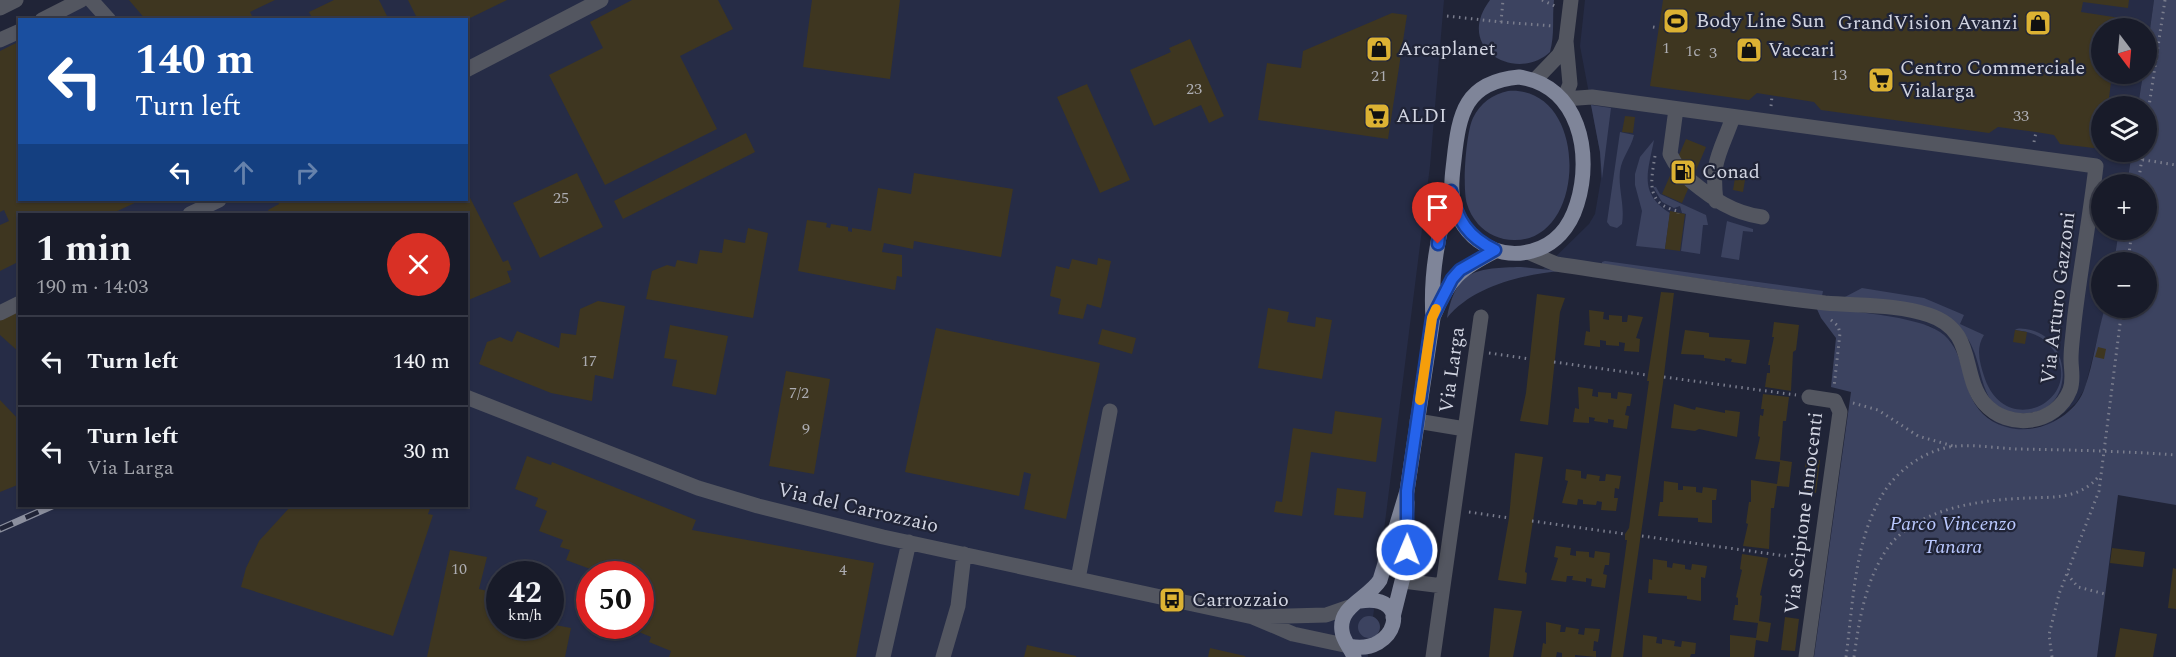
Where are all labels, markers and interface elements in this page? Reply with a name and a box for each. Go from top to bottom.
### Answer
sports icon: Body Line Sun [1661,6,1691,36]
place label: Body Line Sun [1696,6,1825,36]
place label: GrandVision Avanzi [1837,8,2018,38]
shop icon: GrandVision Avanzi [2023,8,2053,38]
north arrow [2091,18,2157,84]
map controls [2091,18,2157,318]
text: 140 m [135,29,254,92]
shop icon: Arcaplanet [1364,34,1394,64]
place label: Arcaplanet [1398,34,1496,64]
shop icon: Vaccari [1734,35,1764,65]
place label: Vaccari [1768,35,1835,65]
house number: 1 [1662,36,1670,60]
house number: 1c [1685,39,1701,63]
house number: 3 [1709,41,1717,65]
icon: left [36,42,114,120]
place label: Centro Commerciale Vialarga [1900,53,2085,106]
house number: 13 [1831,63,1847,87]
house number: 21 [1371,64,1387,88]
supermarket icon: Centro Commerciale Vialarga [1866,65,1896,95]
house number: 23 [1186,77,1202,101]
text: Turn left [135,86,241,128]
button: layers [2091,96,2157,162]
supermarket icon: ALDI [1362,101,1392,131]
place label: ALDI [1396,101,1447,131]
house number: 33 [2013,104,2029,128]
icon: left [164,156,197,189]
icon: ahead [227,156,260,189]
icon: right [290,156,323,189]
fuel station icon: Conad [1668,157,1698,187]
place label: Conad [1702,157,1760,187]
button: + [2091,174,2157,240]
pin [1412,182,1463,244]
house number: 25 [553,186,569,210]
icon: arrive [1421,191,1454,224]
street label: Via Arturo Gazzoni [2033,210,2083,386]
text: 1 min [36,222,132,277]
button: close [387,233,450,296]
button: − [2091,252,2157,318]
text: 190 m · 14:03 [36,272,148,302]
street label: Via Larga [1431,325,1473,415]
icon: left [36,345,69,378]
text: Turn left [87,345,179,378]
text: 140 m [393,345,450,378]
house number: 17 [581,349,597,373]
house number: 7/2 [789,381,809,405]
street label: Via Scipione Innocenti [1777,410,1831,616]
house number: 9 [802,417,810,441]
text: Turn left [87,420,179,453]
icon: left [36,435,69,468]
text: 30 m [404,435,450,468]
text: Via Larga [87,453,174,483]
street label: Via del Carrozzaio [774,475,942,541]
park label: Parco Vincenzo Tanara [1889,509,2017,562]
position arrow [1375,518,1439,582]
house number: 10 [451,557,467,581]
house number: 4 [839,558,847,582]
speed limit sign: 50 [576,561,654,639]
text: 42 [508,570,542,616]
bus stop icon: Carrozzaio [1157,585,1187,615]
place label: Carrozzaio [1192,585,1289,615]
text: km/h [508,604,542,627]

